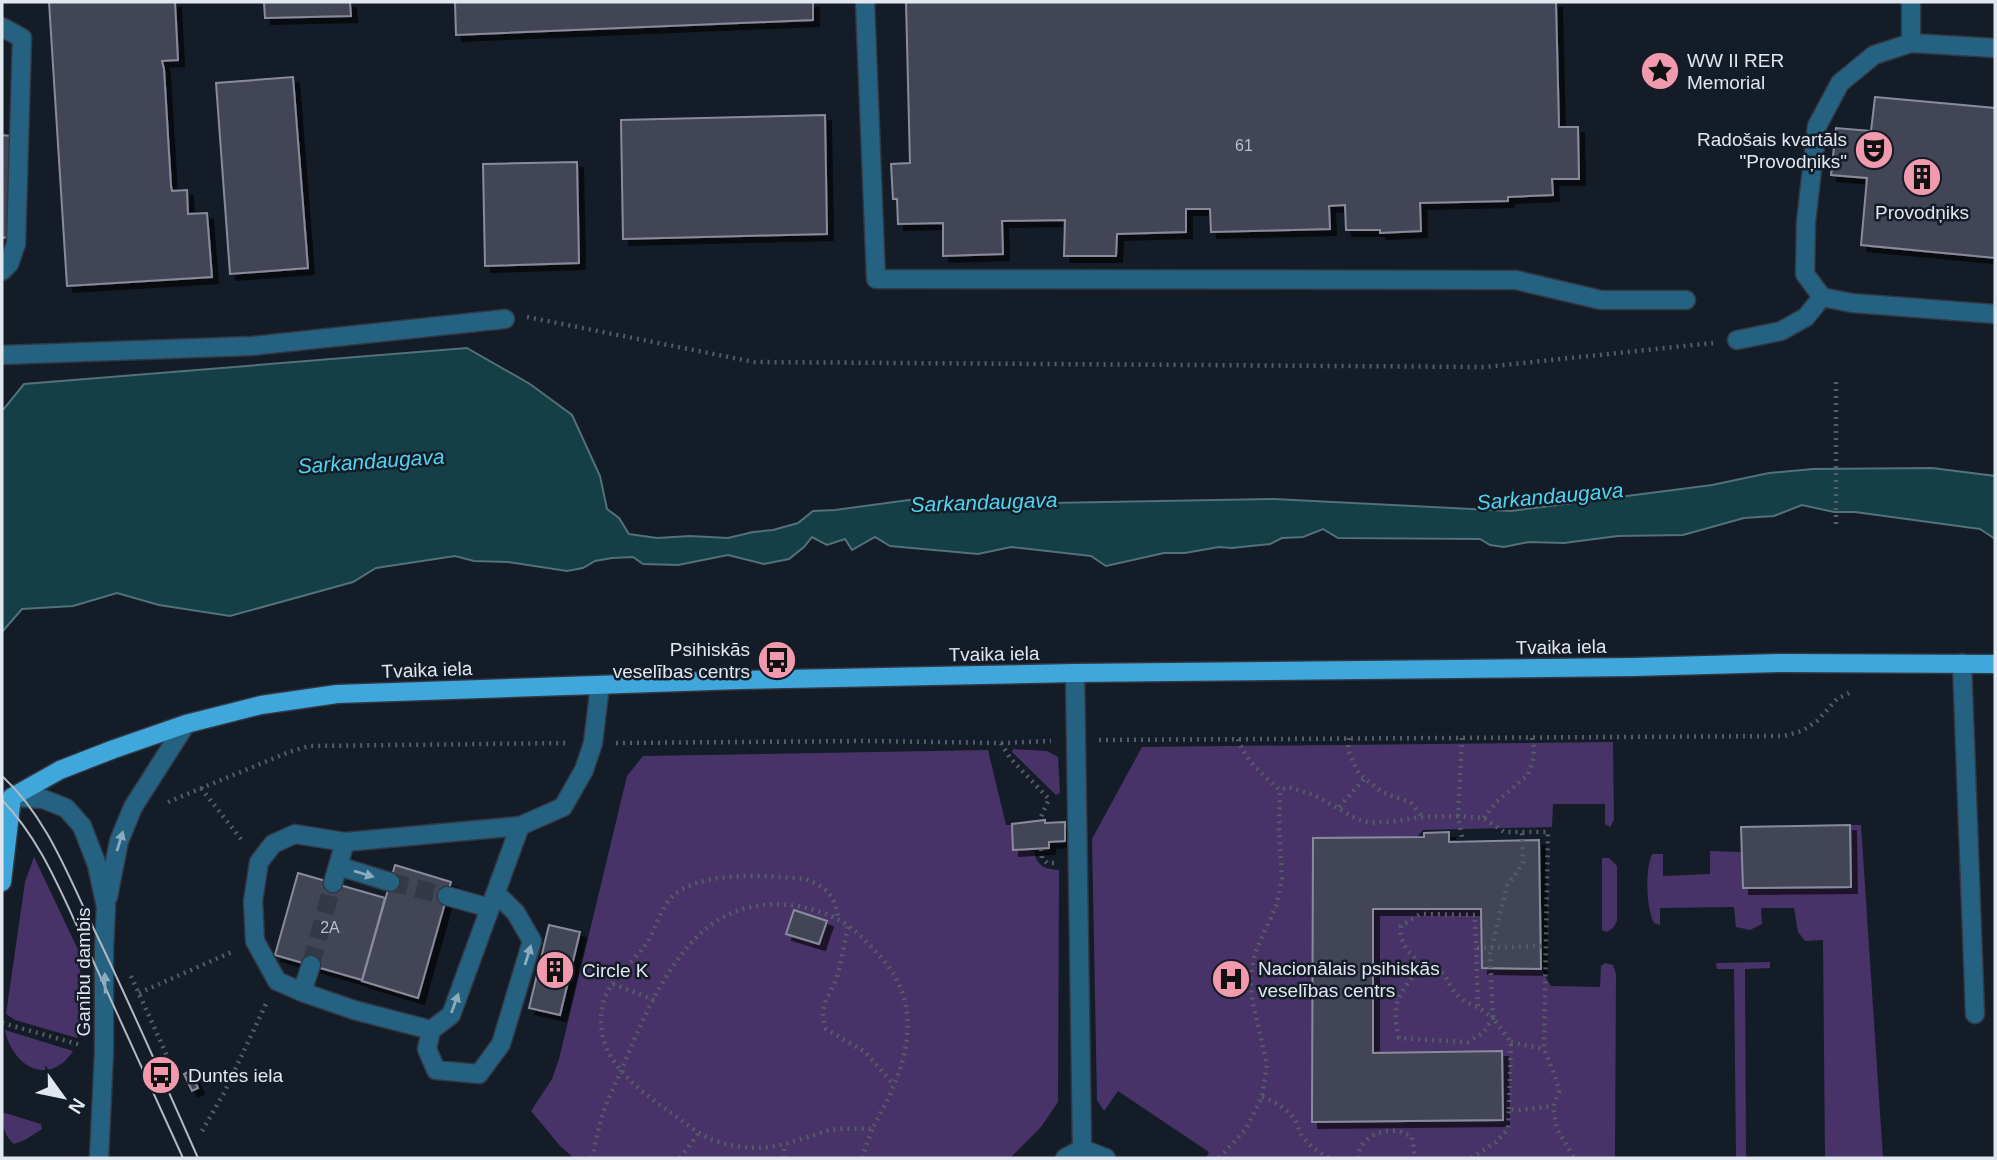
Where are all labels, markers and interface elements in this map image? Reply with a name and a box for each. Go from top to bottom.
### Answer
place icon: WW II RER Memorial [1639,50,1681,92]
place label: WW II RER Memorial [1687,50,1784,93]
place label: Radošais kvartāls "Provodņiks" [1697,129,1847,172]
theatre icon: Radošais kvartāls "Provodņiks" [1853,129,1895,171]
house number: 61 [1235,137,1253,154]
building icon: Provodņiks [1901,156,1943,198]
place label: Provodņiks [1875,202,1969,223]
water label: Sarkandaugava [297,444,445,478]
water label: Sarkandaugava [1476,478,1624,514]
water label: Sarkandaugava [910,488,1058,516]
street label: Tvaika iela [1515,636,1607,658]
place label: Psihiskās veselības centrs [613,639,750,682]
bus stop icon: Psihiskās veselības centrs [756,639,798,681]
street label: Tvaika iela [948,643,1040,665]
street label: Tvaika iela [381,658,473,682]
one-way arrow [116,830,126,851]
one-way arrow [354,869,375,879]
street label: Ganību dambis [73,908,94,1036]
house number: 2A [320,919,340,936]
one-way arrow [523,944,534,965]
building icon: Circle K [534,949,576,991]
hospital icon: Nacionālais psihiskās veselības centrs [1210,958,1252,1000]
place label: Nacionālais psihiskās veselības centrs [1258,958,1440,1001]
place label: Circle K [582,960,649,981]
one-way arrow [99,972,110,994]
one-way arrow [450,993,461,1014]
bus stop icon: Duntes iela [140,1054,182,1096]
north arrow [28,1062,98,1132]
place label: Duntes iela [188,1065,283,1086]
text: N [64,1095,89,1117]

